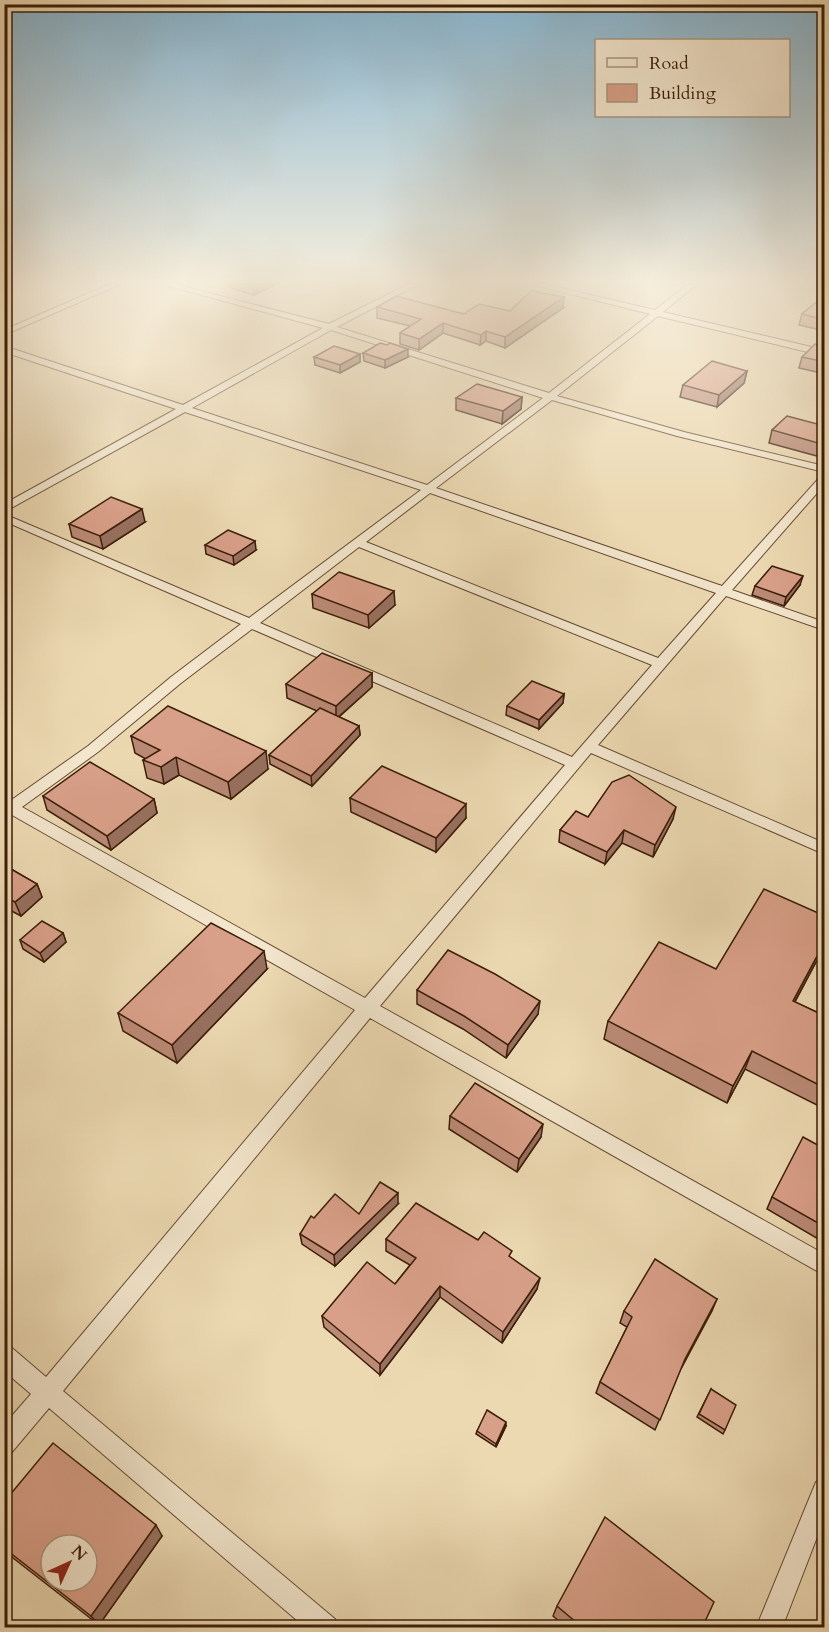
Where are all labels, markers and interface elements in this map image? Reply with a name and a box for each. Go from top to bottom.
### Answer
legend [595,39,790,117]
text: Road [649,51,689,76]
text: Building [649,81,717,106]
north arrow [39,1533,99,1593]
text: N [66,1540,92,1566]

